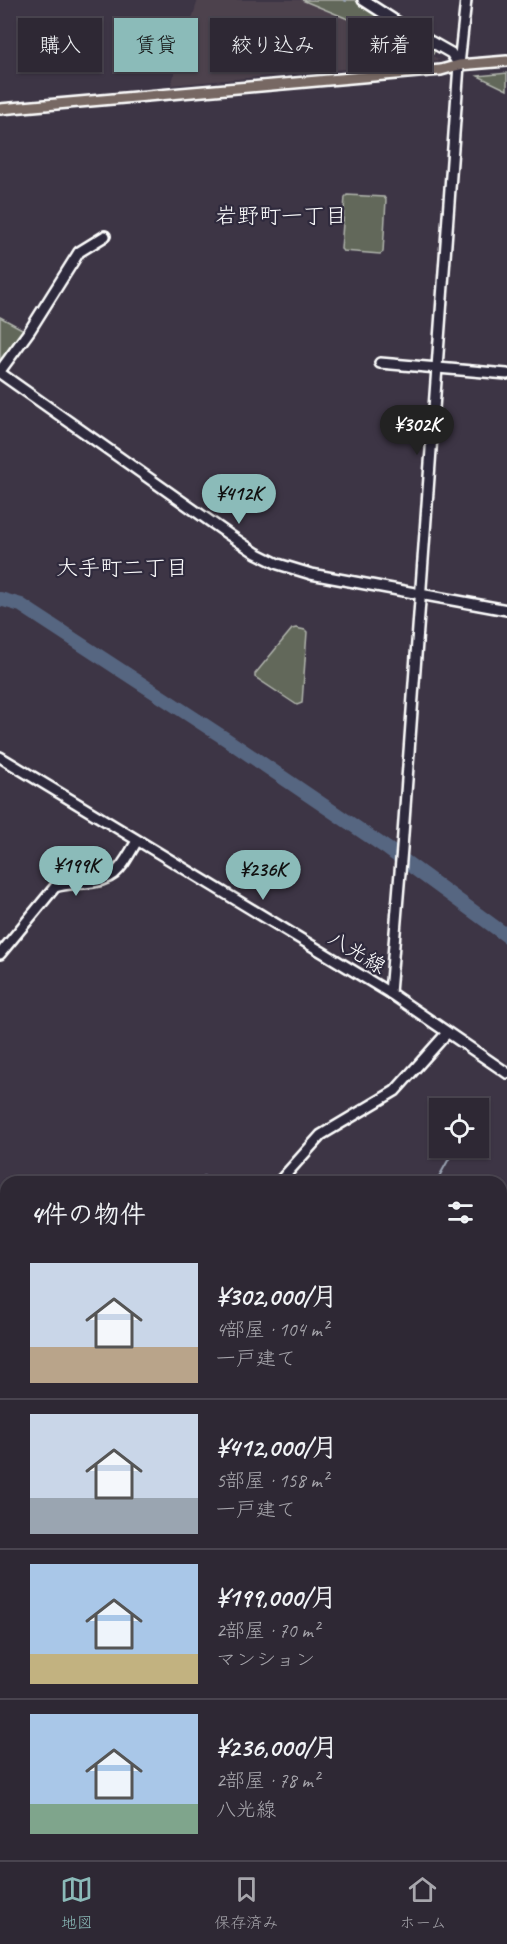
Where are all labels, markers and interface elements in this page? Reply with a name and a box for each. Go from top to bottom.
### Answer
chip: 購入 [18,18,102,72]
chip: 賃貸 [114,18,198,72]
chip: 絞り込み [210,18,336,72]
chip: 新着 [348,18,432,72]
district label: 岩野町一丁目 [215,202,347,230]
pin: ¥302K [375,405,459,456]
text: ¥302K [394,412,440,437]
pin: ¥412K [197,474,281,525]
text: ¥412K [216,481,262,506]
district label: 大手町二丁目 [56,554,188,582]
pin: ¥199K [34,846,118,897]
pin: ¥236K [221,850,305,901]
text: ¥199K [53,853,99,878]
text: ¥236K [240,857,286,882]
street label: 八光線 [323,925,391,979]
map controls [429,1098,489,1158]
button: locate [429,1098,489,1158]
icon: filters [444,1196,477,1229]
text: 4件の物件 [30,1198,146,1231]
text: ¥302,000/月 [216,1280,338,1313]
icon: home [78,1287,150,1359]
text: 4部屋 · 104 m² [216,1317,328,1342]
text: 一戸建て [216,1346,296,1371]
text: ¥412,000/月 [216,1431,338,1464]
icon: home [78,1438,150,1510]
text: 5部屋 · 158 m² [216,1468,328,1493]
text: 一戸建て [216,1497,296,1522]
text: ¥199,000/月 [216,1581,337,1614]
icon: home [78,1588,150,1660]
text: 2部屋 · 70 m² [216,1618,319,1643]
text: マンション [216,1647,315,1672]
text: ¥236,000/月 [216,1731,338,1764]
icon: home [78,1738,150,1810]
text: 2部屋 · 78 m² [216,1768,319,1793]
text: 八光線 [216,1797,276,1822]
tab: 地図 [60,1873,93,1933]
tab: 保存済み [214,1873,278,1933]
tab: ホーム [399,1873,447,1933]

